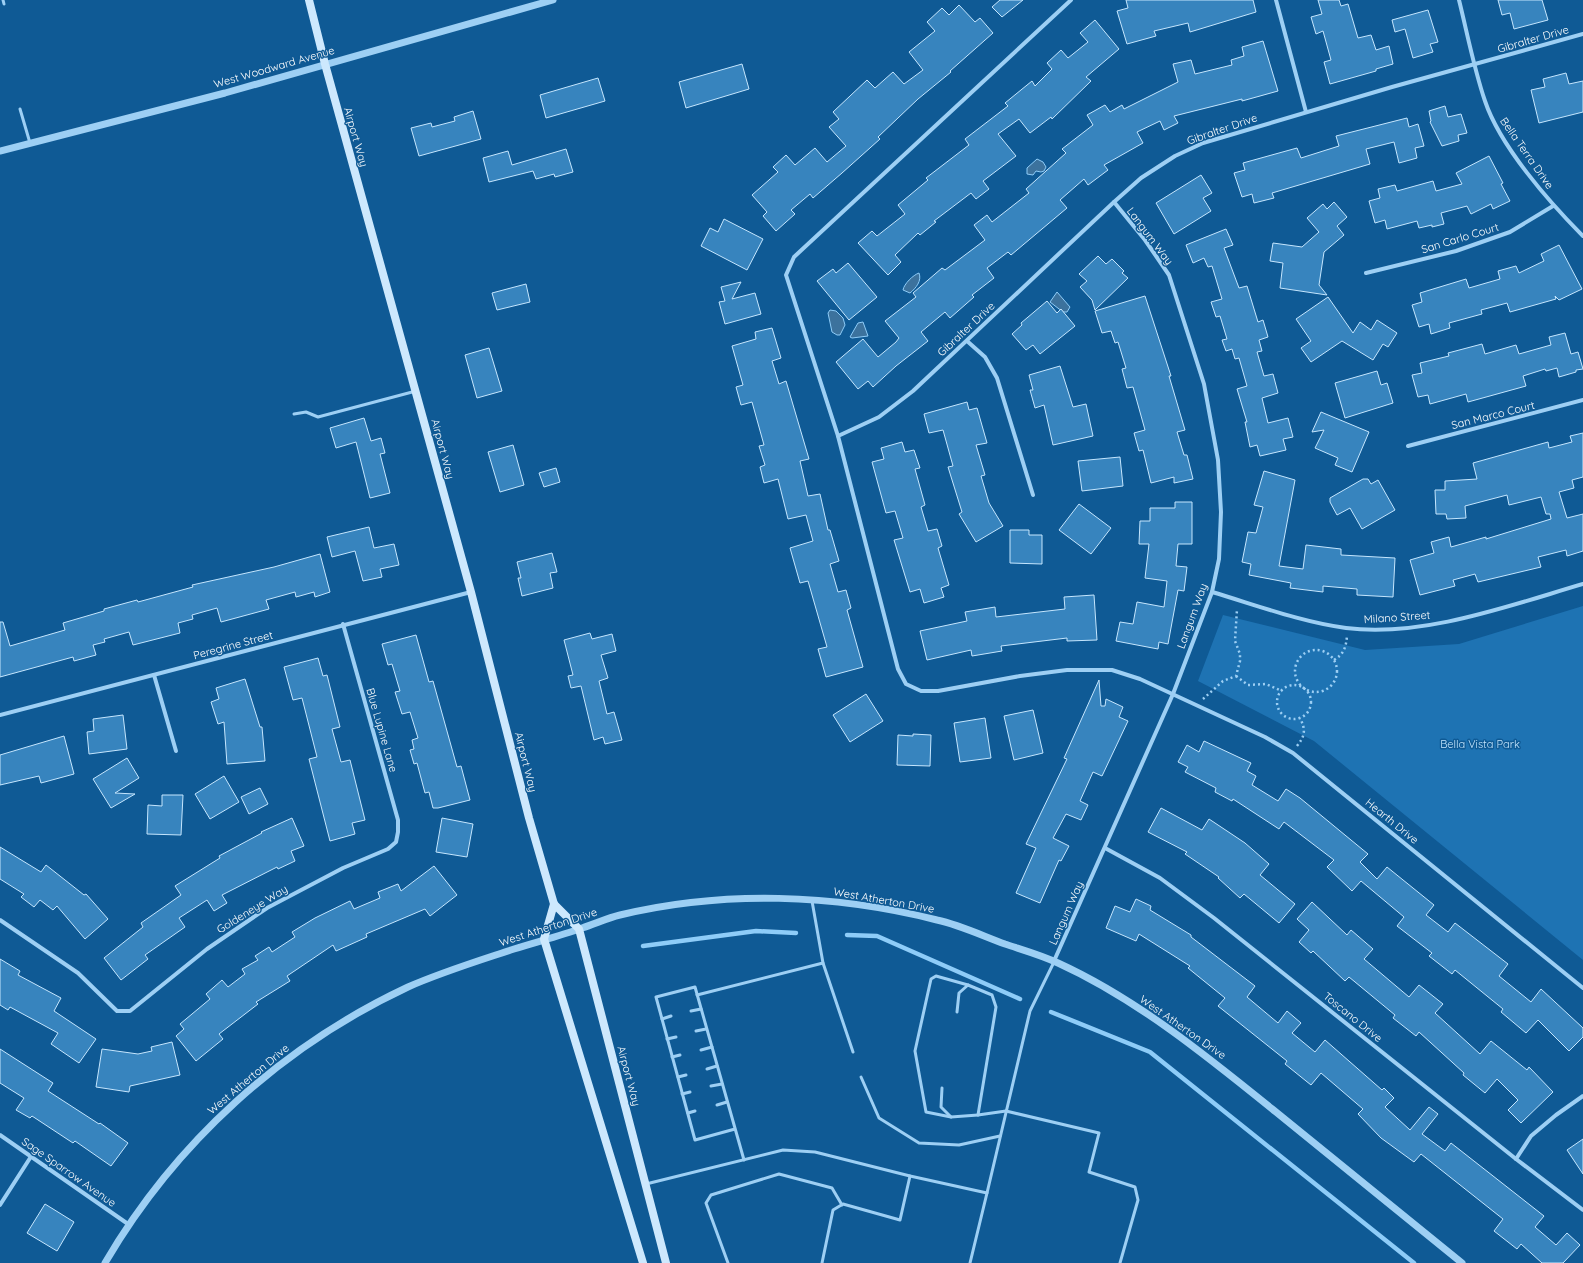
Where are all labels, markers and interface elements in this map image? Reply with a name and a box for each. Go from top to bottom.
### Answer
street label: Gibralter Drive [1496,22,1570,56]
street label: West Woodward Avenue [212,43,336,91]
street label: Airport Way [341,106,371,168]
street label: Gibralter Drive [1185,110,1259,148]
street label: Bella Terra Drive [1497,115,1557,191]
street label: Langum Way [1124,204,1176,268]
street label: San Carlo Court [1419,219,1501,256]
street label: Gibralter Drive [934,299,998,359]
street label: San Marco Court [1450,398,1536,432]
street label: Airport Way [428,418,458,480]
street label: Langum Way [1174,581,1210,651]
street label: Milano Street [1363,608,1431,626]
street label: Peregrine Street [192,628,275,662]
street label: Blue Lupine Lane [363,686,401,774]
street label: Airport Way [512,731,540,793]
park label: Bella Vista Park [1440,737,1520,751]
street label: Hearth Drive [1363,795,1421,847]
street label: Langum Way [1046,879,1086,947]
street label: Goldeneye Way [214,882,290,936]
street label: West Atherton Drive [832,884,936,916]
street label: West Atherton Drive [497,905,599,949]
street label: Toscano Drive [1321,989,1385,1045]
street label: West Atherton Drive [1137,992,1229,1062]
street label: West Atherton Drive [204,1041,292,1117]
street label: Airport Way [614,1045,644,1107]
street label: Sage Sparrow Avenue [19,1134,119,1210]

